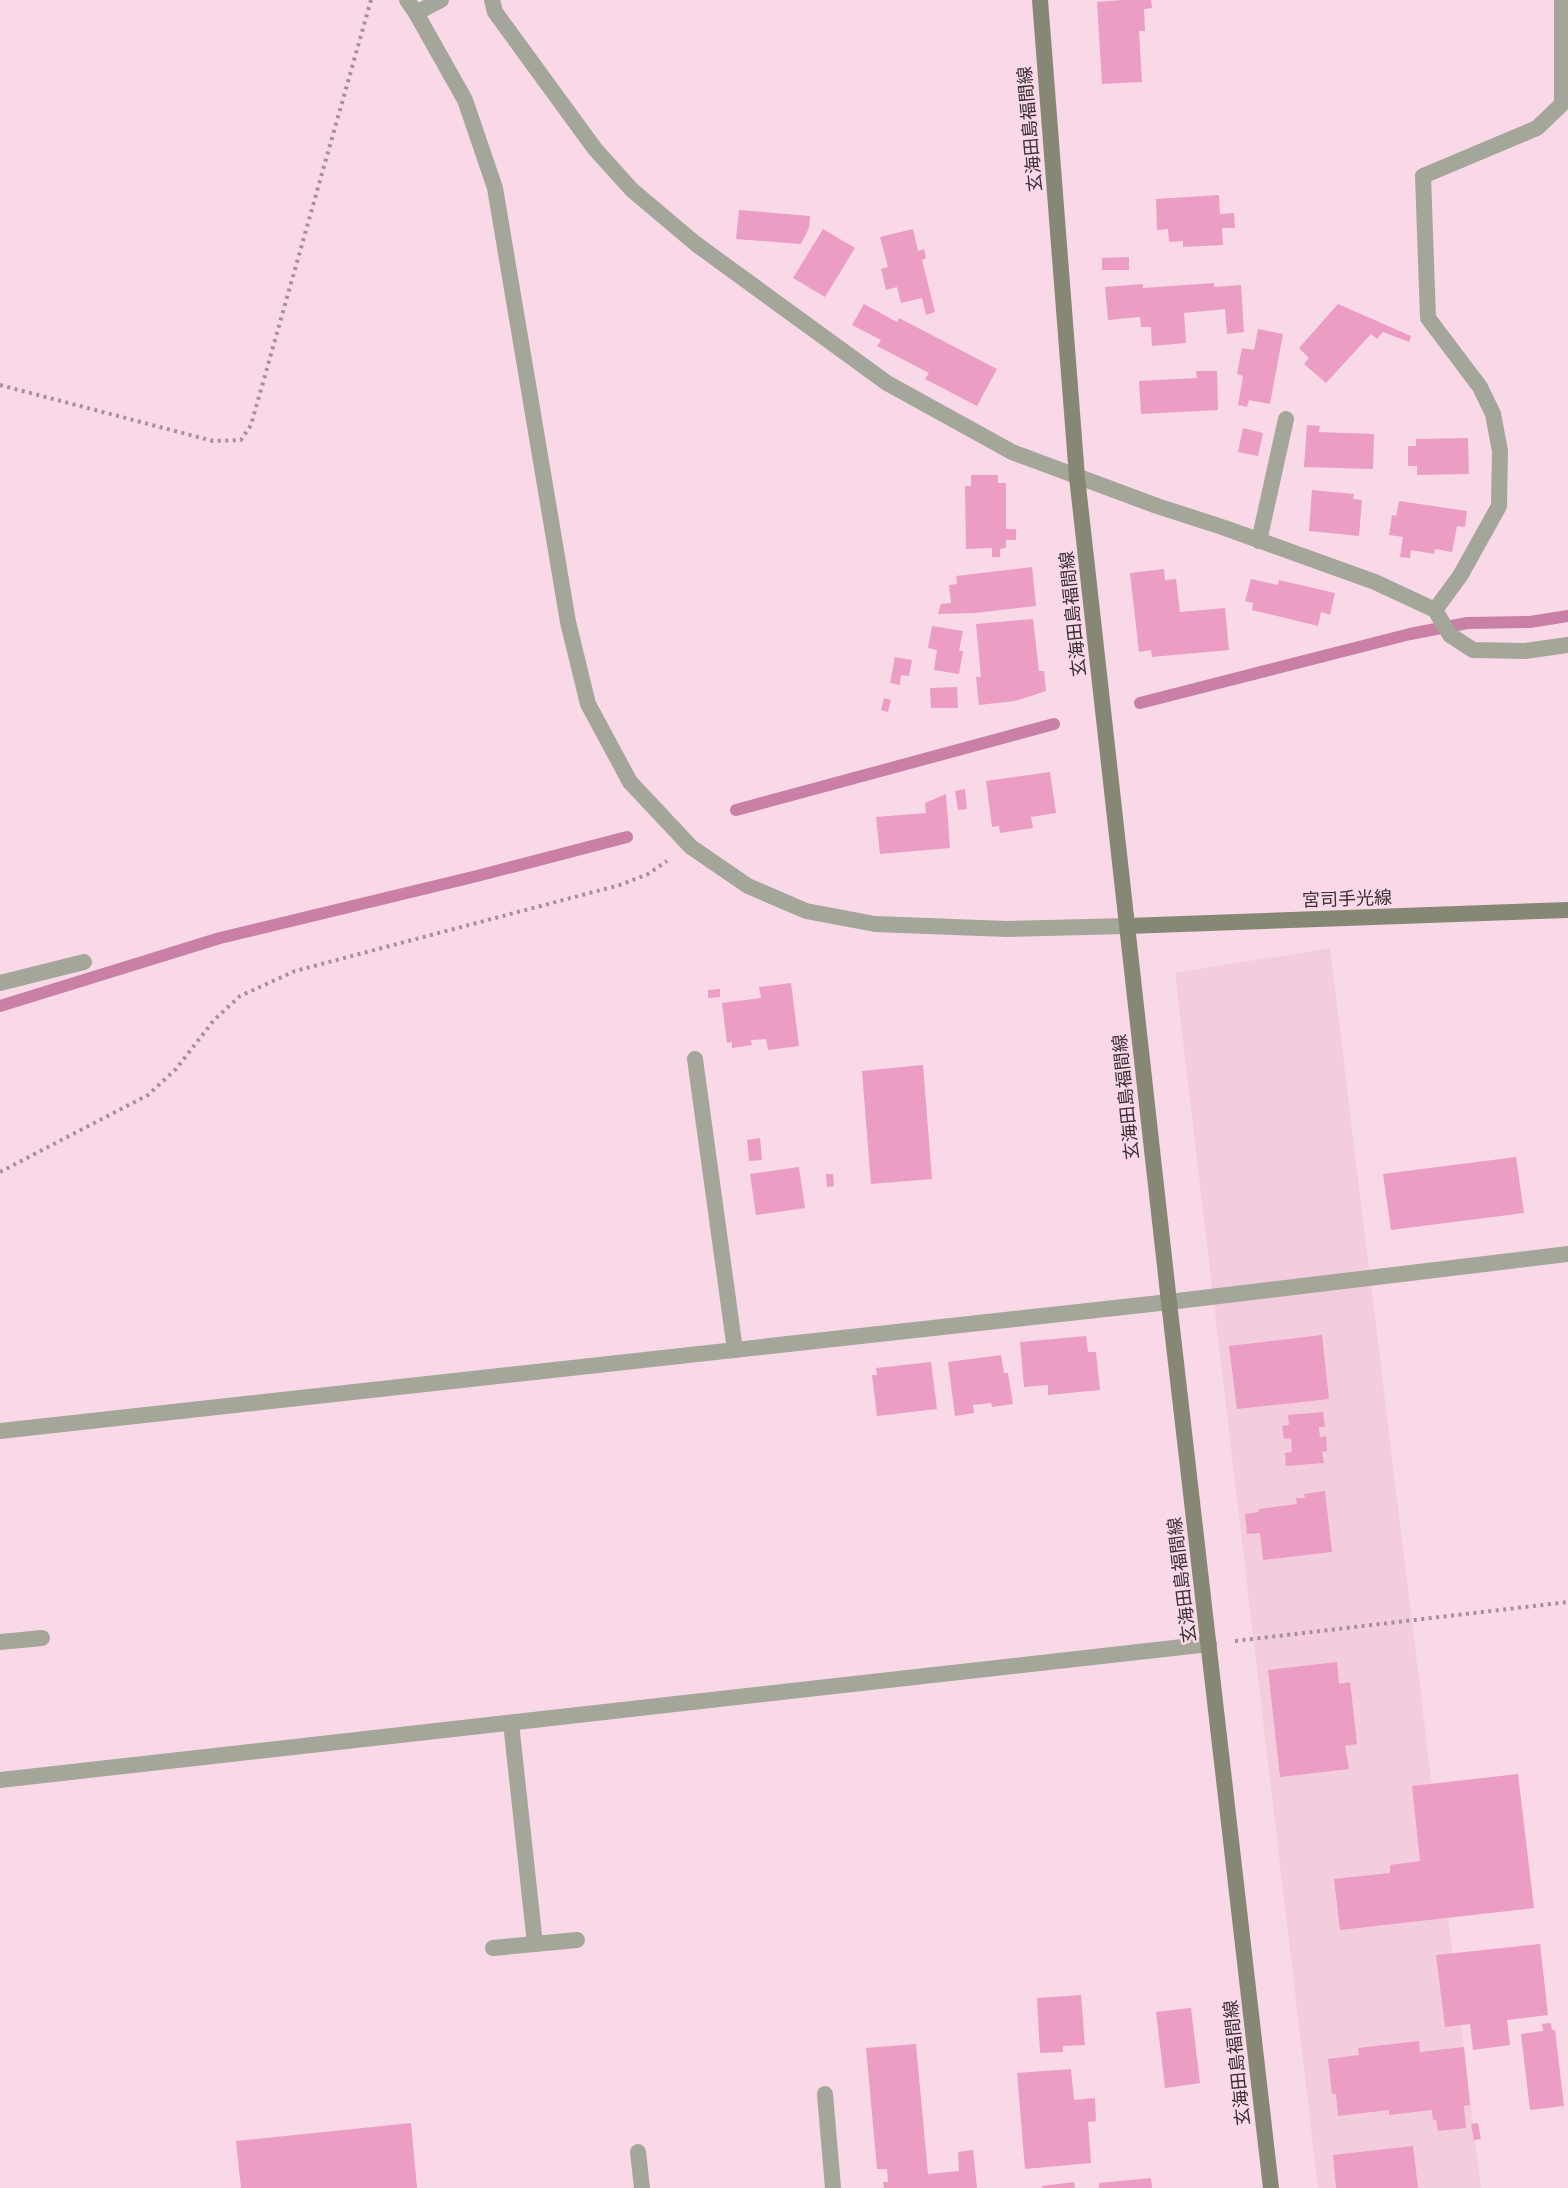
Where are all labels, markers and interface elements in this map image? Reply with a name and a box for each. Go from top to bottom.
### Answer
street label: 玄海田島福間線 [1014,65,1045,193]
street label: 玄海田島福間線 [1055,550,1090,678]
street label: 宮司手光線 [1302,886,1392,911]
street label: 玄海田島福間線 [1108,1033,1143,1161]
street label: 玄海田島福間線 [1163,1516,1200,1644]
street label: 玄海田島福間線 [1219,1999,1254,2127]

